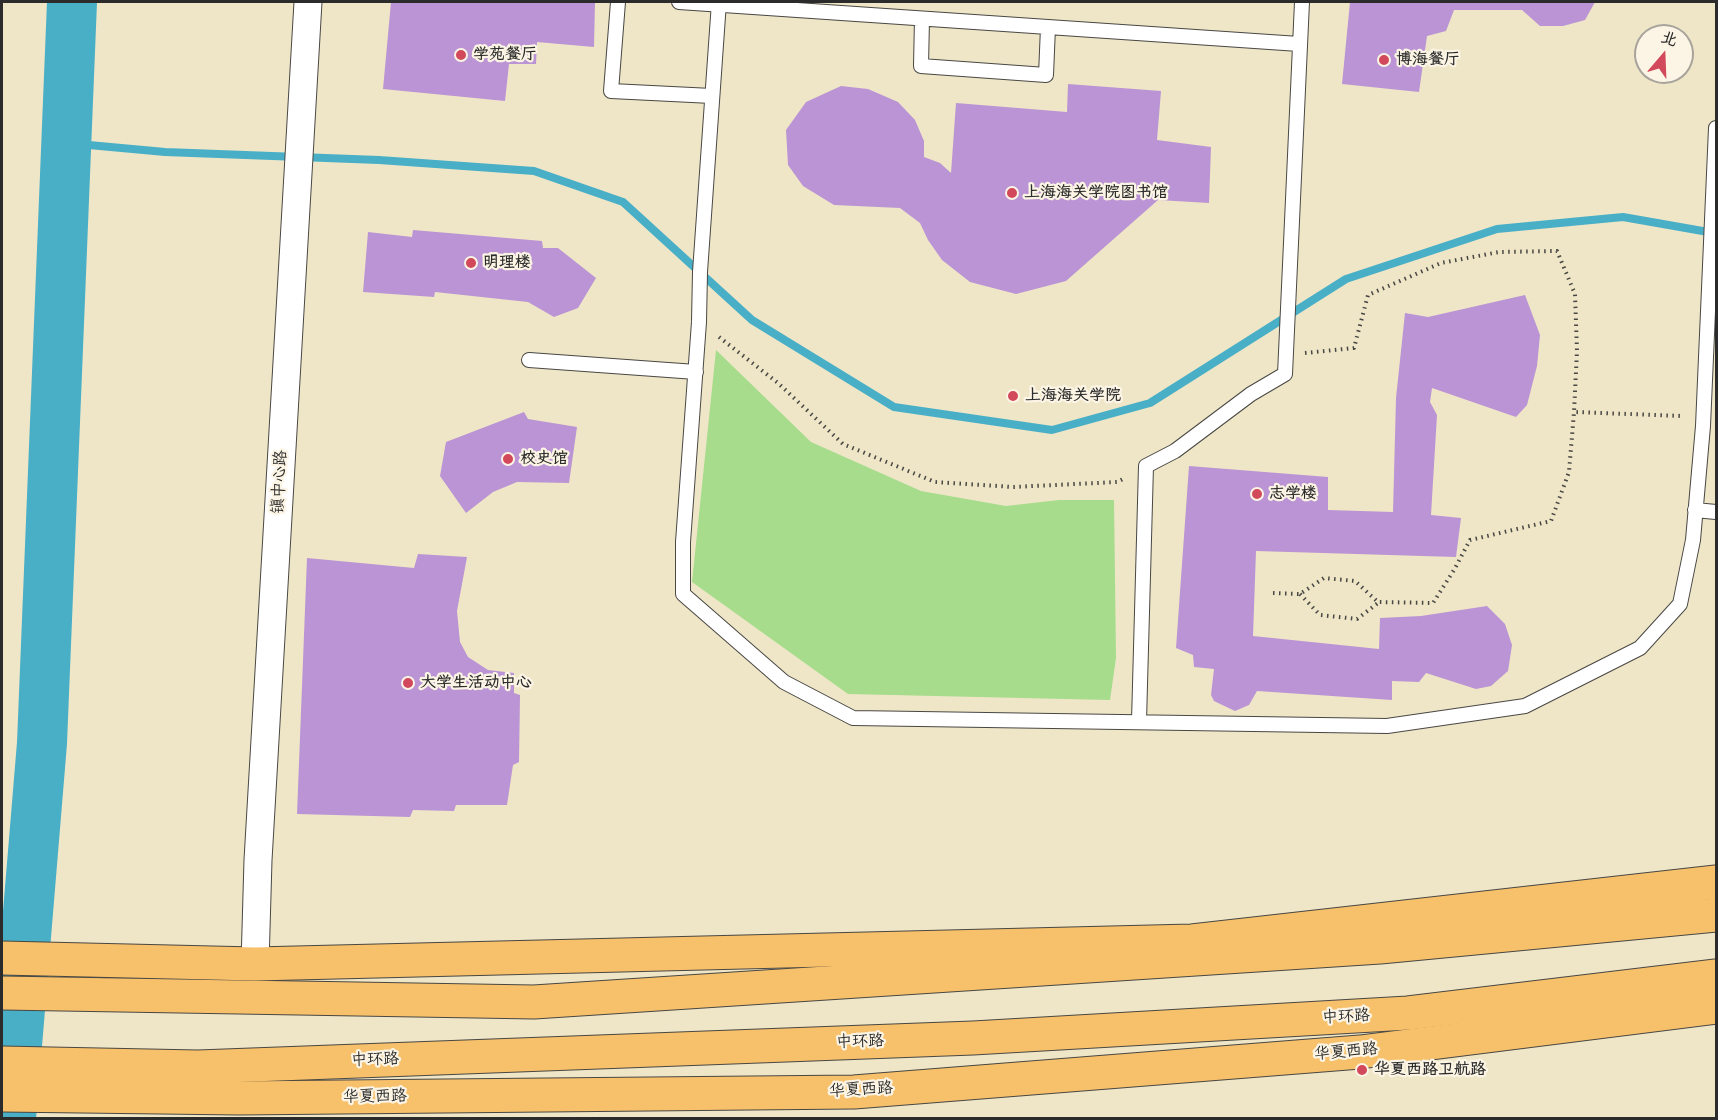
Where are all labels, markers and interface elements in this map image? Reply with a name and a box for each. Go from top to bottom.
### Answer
north arrow [1634,24,1694,84]
text: 北 [1658,27,1680,51]
place label: 学苑餐厅 [473,45,537,65]
marker: 学苑餐厅 [454,48,468,62]
place label: 博海餐厅 [1396,50,1460,70]
marker: 博海餐厅 [1377,53,1391,67]
place label: 上海海关学院图书馆 [1024,183,1168,203]
marker: 上海海关学院图书馆 [1005,186,1019,200]
place label: 明理楼 [483,253,531,273]
marker: 明理楼 [464,256,478,270]
place label: 上海海关学院 [1025,386,1121,406]
marker: 上海海关学院 [1006,389,1020,403]
place label: 校史馆 [520,449,568,469]
street label: 镇中心路 [269,450,291,514]
marker: 校史馆 [501,452,515,466]
place label: 志学楼 [1269,484,1317,504]
marker: 志学楼 [1250,487,1264,501]
place label: 大学生活动中心 [420,673,532,693]
marker: 大学生活动中心 [401,676,415,690]
street label: 中环路 [1322,1006,1370,1028]
street label: 中环路 [836,1032,884,1052]
street label: 华夏西路 [1313,1040,1379,1064]
street label: 中环路 [351,1050,399,1070]
place label: 华夏西路卫航路 [1374,1060,1486,1080]
marker: 华夏西路卫航路 [1355,1063,1369,1077]
street label: 华夏西路 [829,1079,893,1101]
street label: 华夏西路 [343,1087,407,1107]

